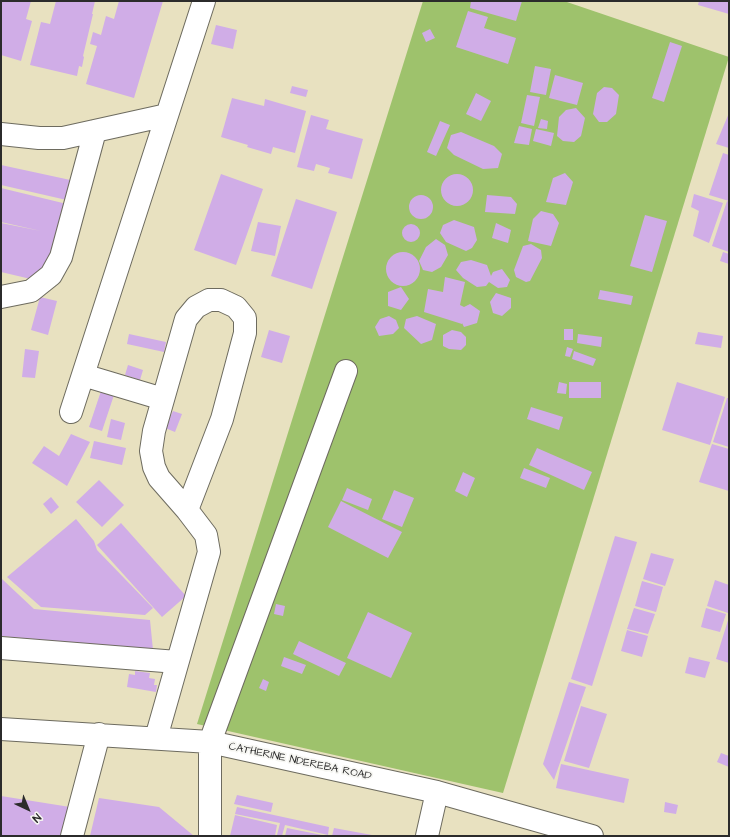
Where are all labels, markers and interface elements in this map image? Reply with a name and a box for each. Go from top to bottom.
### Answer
street label: CATHERINE NDEREBA ROAD [227,740,373,784]
north arrow [8,789,48,829]
text: N [29,810,44,826]

